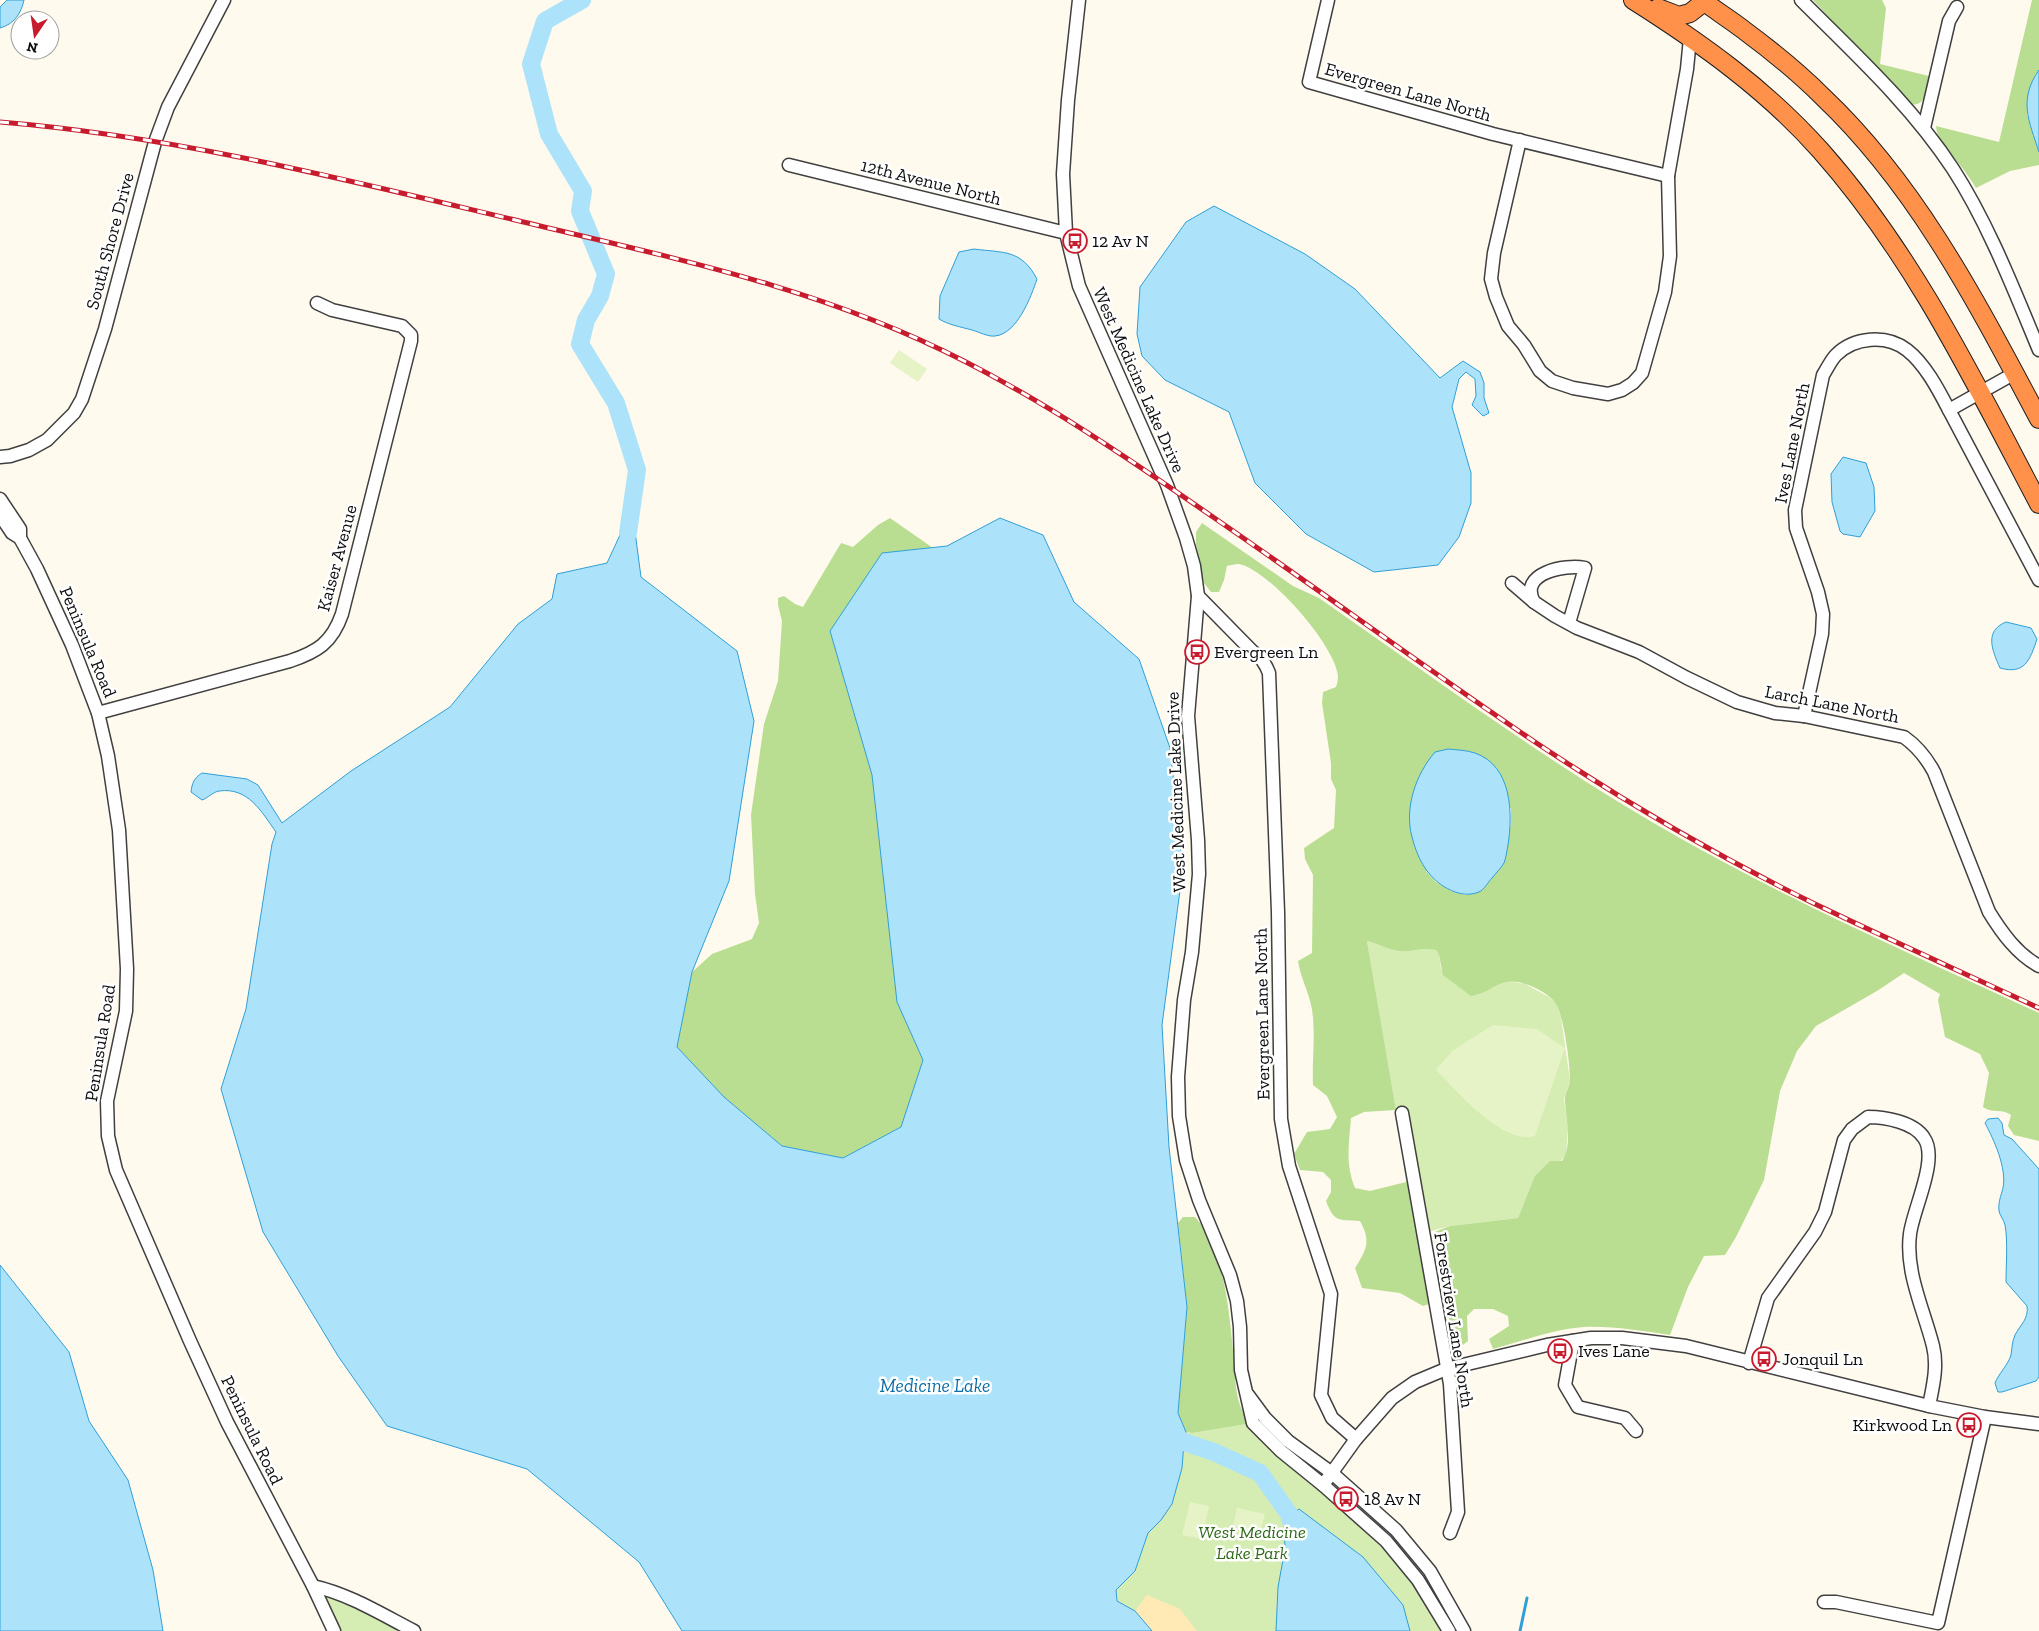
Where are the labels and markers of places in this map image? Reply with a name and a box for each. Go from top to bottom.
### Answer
bus stop icon: 12 Av N [1062,228,1088,254]
place label: 12 Av N [1092,230,1149,252]
bus stop icon: Evergreen Ln [1184,639,1210,665]
place label: Evergreen Ln [1214,641,1319,663]
bus stop icon: Ives Lane [1547,1338,1573,1364]
place label: Ives Lane [1578,1340,1650,1362]
bus stop icon: Jonquil Ln [1751,1346,1777,1372]
place label: Jonquil Ln [1782,1348,1864,1370]
bus stop icon: Kirkwood Ln [1956,1412,1982,1438]
place label: Kirkwood Ln [1852,1414,1953,1436]
bus stop icon: 18 Av N [1333,1486,1359,1512]
place label: 18 Av N [1364,1488,1421,1510]

